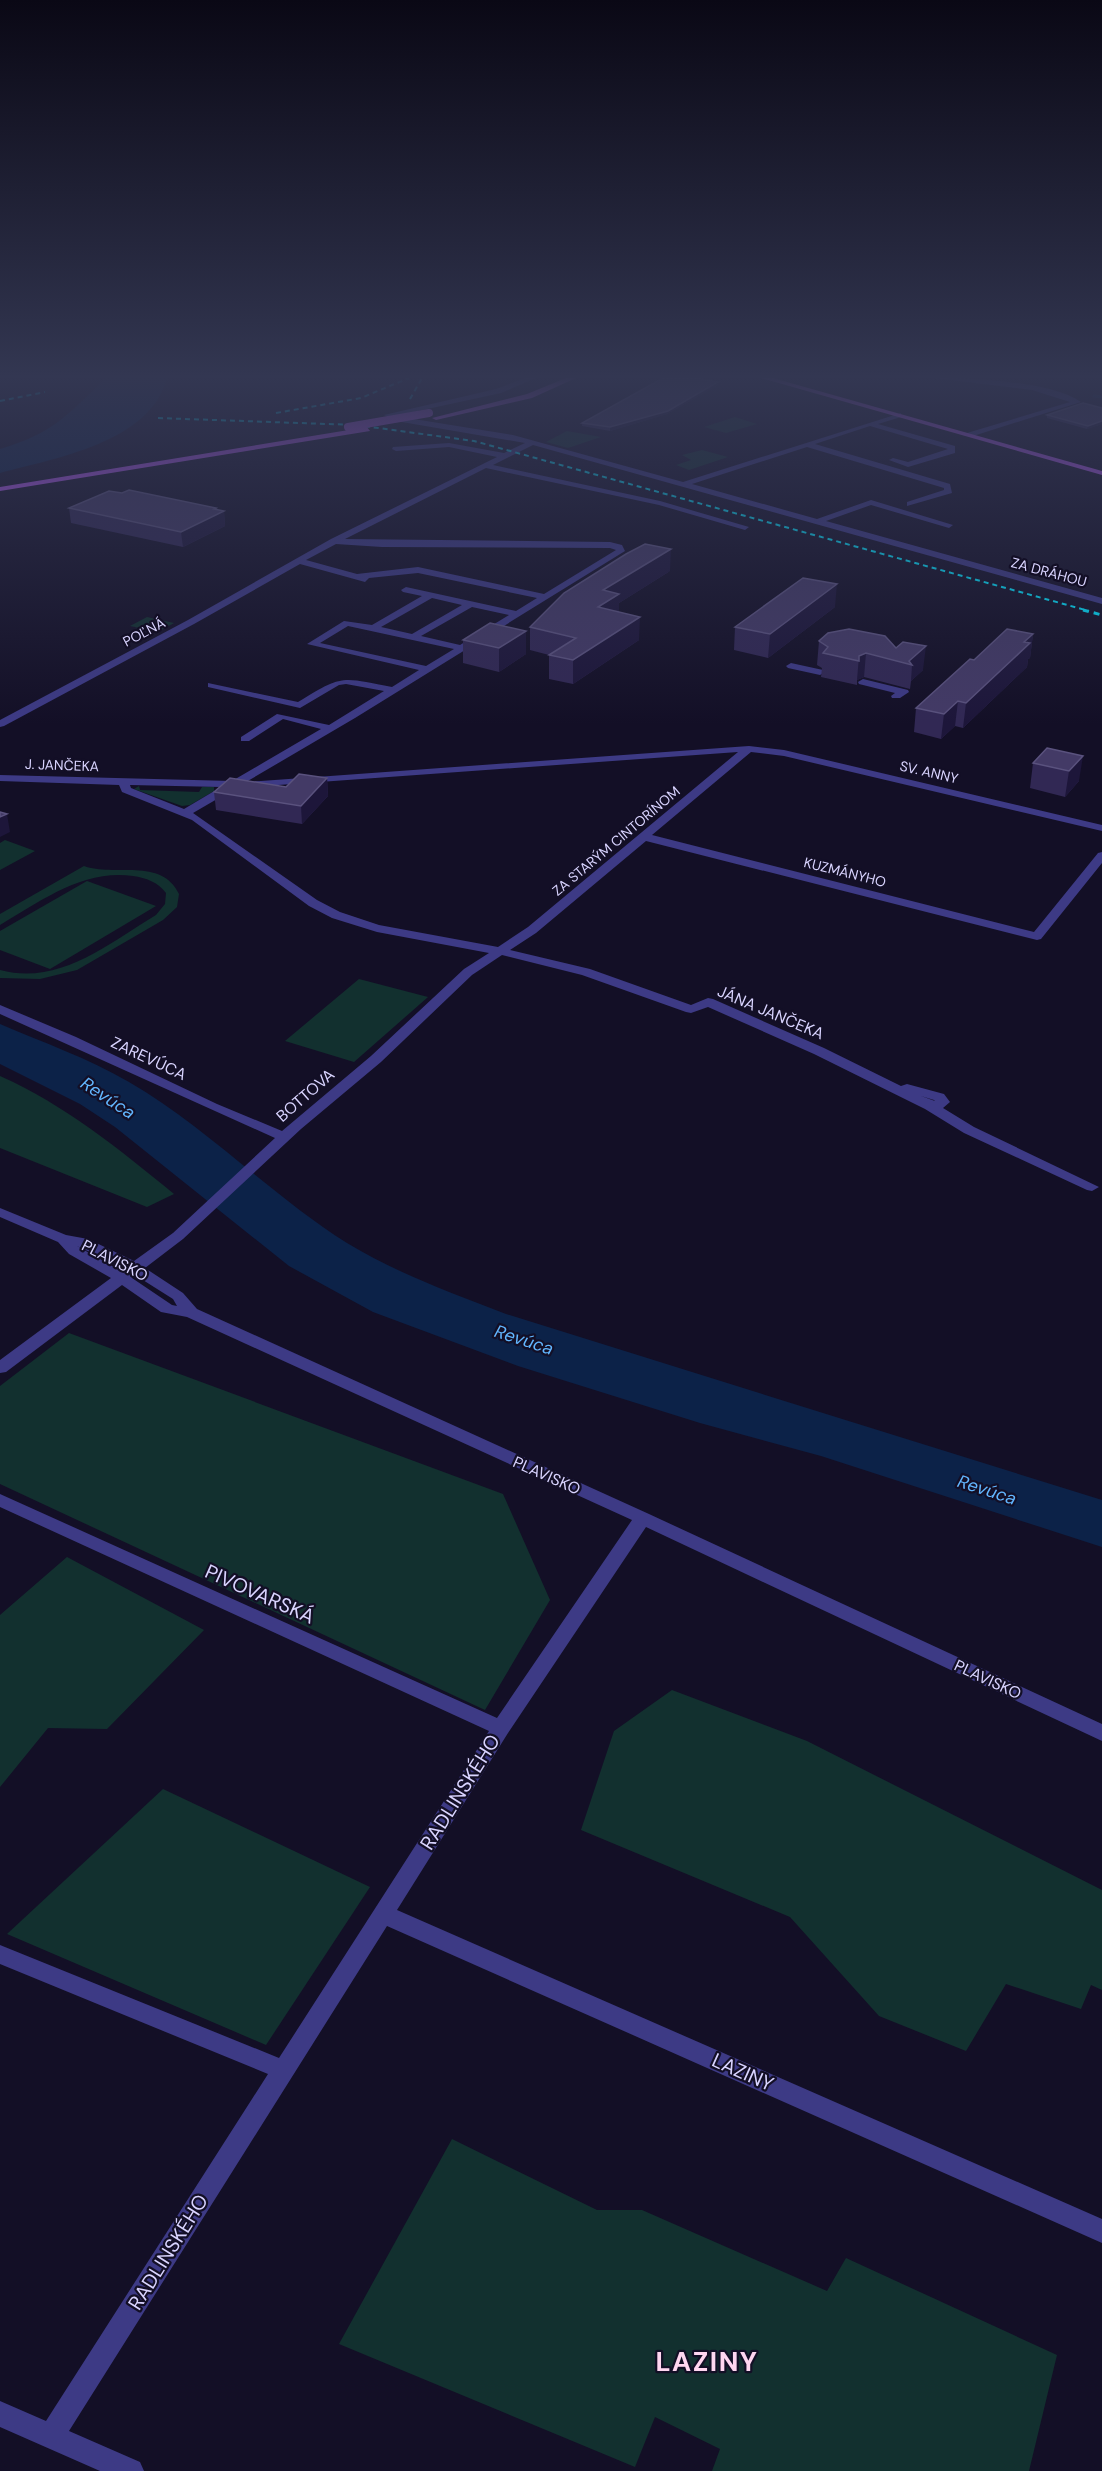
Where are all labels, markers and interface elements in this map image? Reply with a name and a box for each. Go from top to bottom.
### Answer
street label: ZA DRÁHOU [1009,553,1089,591]
street label: POĽNÁ [120,613,168,651]
street label: J. JANČEKA [25,755,99,775]
street label: SV. ANNY [898,757,960,787]
street label: ZA STARÝM CINTORÍNOM [549,782,683,900]
street label: KUZMÁNYHO [802,853,888,891]
street label: JÁNA JANČEKA [714,981,828,1045]
street label: ZAREVÚCA [108,1032,190,1085]
street label: BOTTOVA [272,1064,339,1126]
water label: Revúca [76,1071,140,1125]
street label: PLAVISKO [78,1235,151,1286]
water label: Revúca [491,1319,557,1361]
street label: PLAVISKO [510,1451,584,1500]
water label: Revúca [954,1469,1020,1511]
street label: PIVOVARSKÁ [201,1558,319,1630]
street label: PLAVISKO [951,1655,1025,1704]
street label: RADLINSKÉHO [414,1729,506,1855]
street label: LAZINY [708,2047,778,2097]
street label: RADLINSKÉHO [122,2189,214,2315]
district label: LAZINY [656,2344,758,2379]

